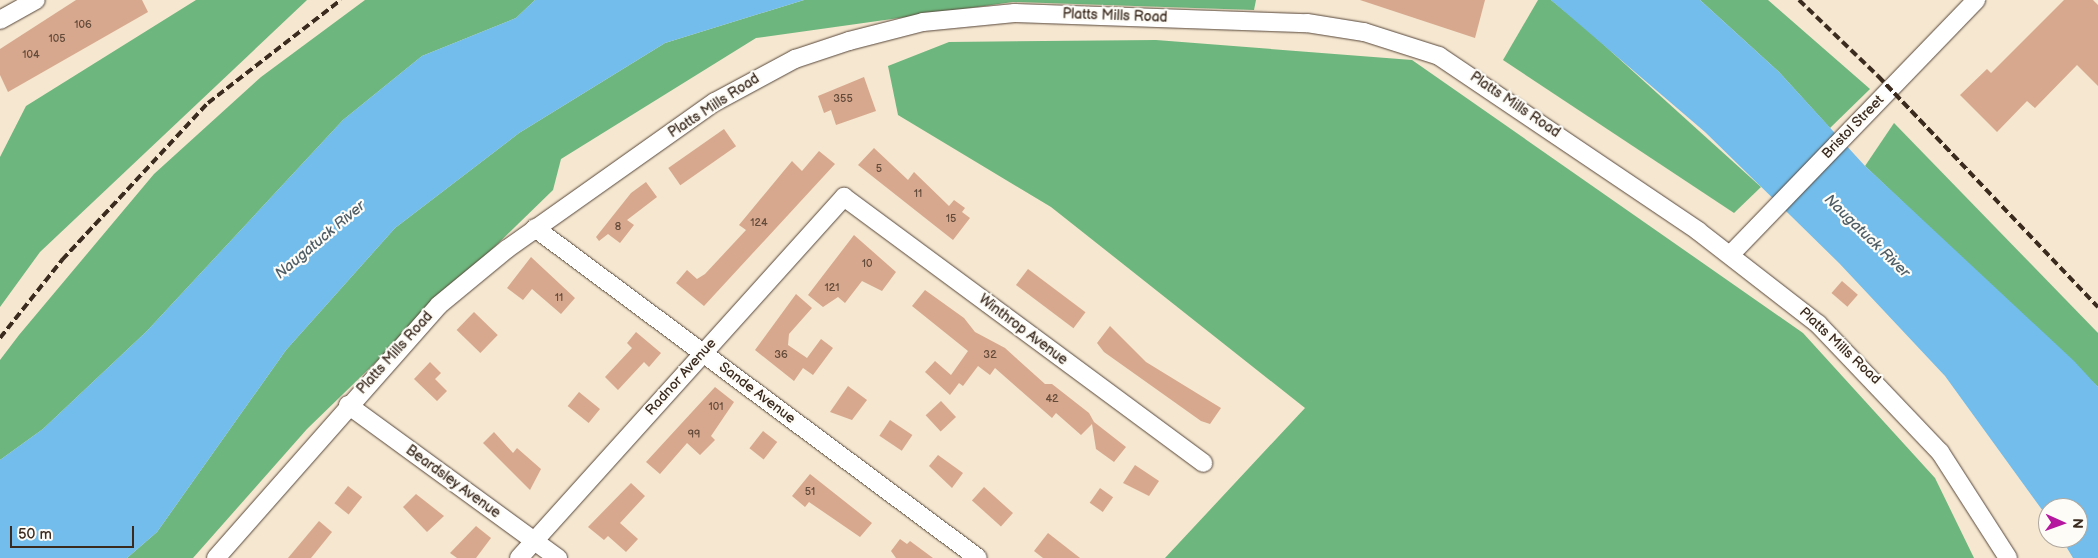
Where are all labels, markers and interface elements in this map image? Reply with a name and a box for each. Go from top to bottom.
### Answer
street label: Platts Mills Road [1062,6,1168,26]
house number: 106 [74,18,92,32]
house number: 105 [48,32,66,46]
house number: 104 [22,48,40,62]
street label: Platts Mills Road [1467,69,1563,141]
street label: Platts Mills Road [665,70,763,142]
house number: 355 [833,92,853,106]
street label: Bristol Street [1818,92,1888,162]
house number: 5 [876,162,882,176]
house number: 11 [914,187,922,201]
water label: Naugatuck River [1820,191,1914,281]
water label: Naugatuck River [271,197,369,283]
house number: 15 [946,212,956,226]
house number: 124 [750,216,768,230]
house number: 8 [615,220,621,234]
house number: 10 [862,257,872,271]
house number: 121 [825,281,839,295]
house number: 11 [555,291,563,305]
street label: Winthrop Avenue [975,291,1071,369]
street label: Platts Mills Road [1796,304,1884,388]
street label: Platts Mills Road [354,308,436,398]
street label: Radnor Avenue [642,335,720,419]
house number: 36 [774,348,788,362]
house number: 32 [983,348,997,362]
street label: Sande Avenue [715,359,799,427]
house number: 42 [1045,392,1059,406]
house number: 101 [709,400,723,414]
house number: 99 [688,428,700,442]
street label: Beardsley Avenue [402,442,504,522]
house number: 51 [805,485,815,499]
north arrow [2038,498,2088,548]
scale bar [12,516,136,548]
text: N [2069,518,2086,529]
text: 50 m [18,525,52,544]

